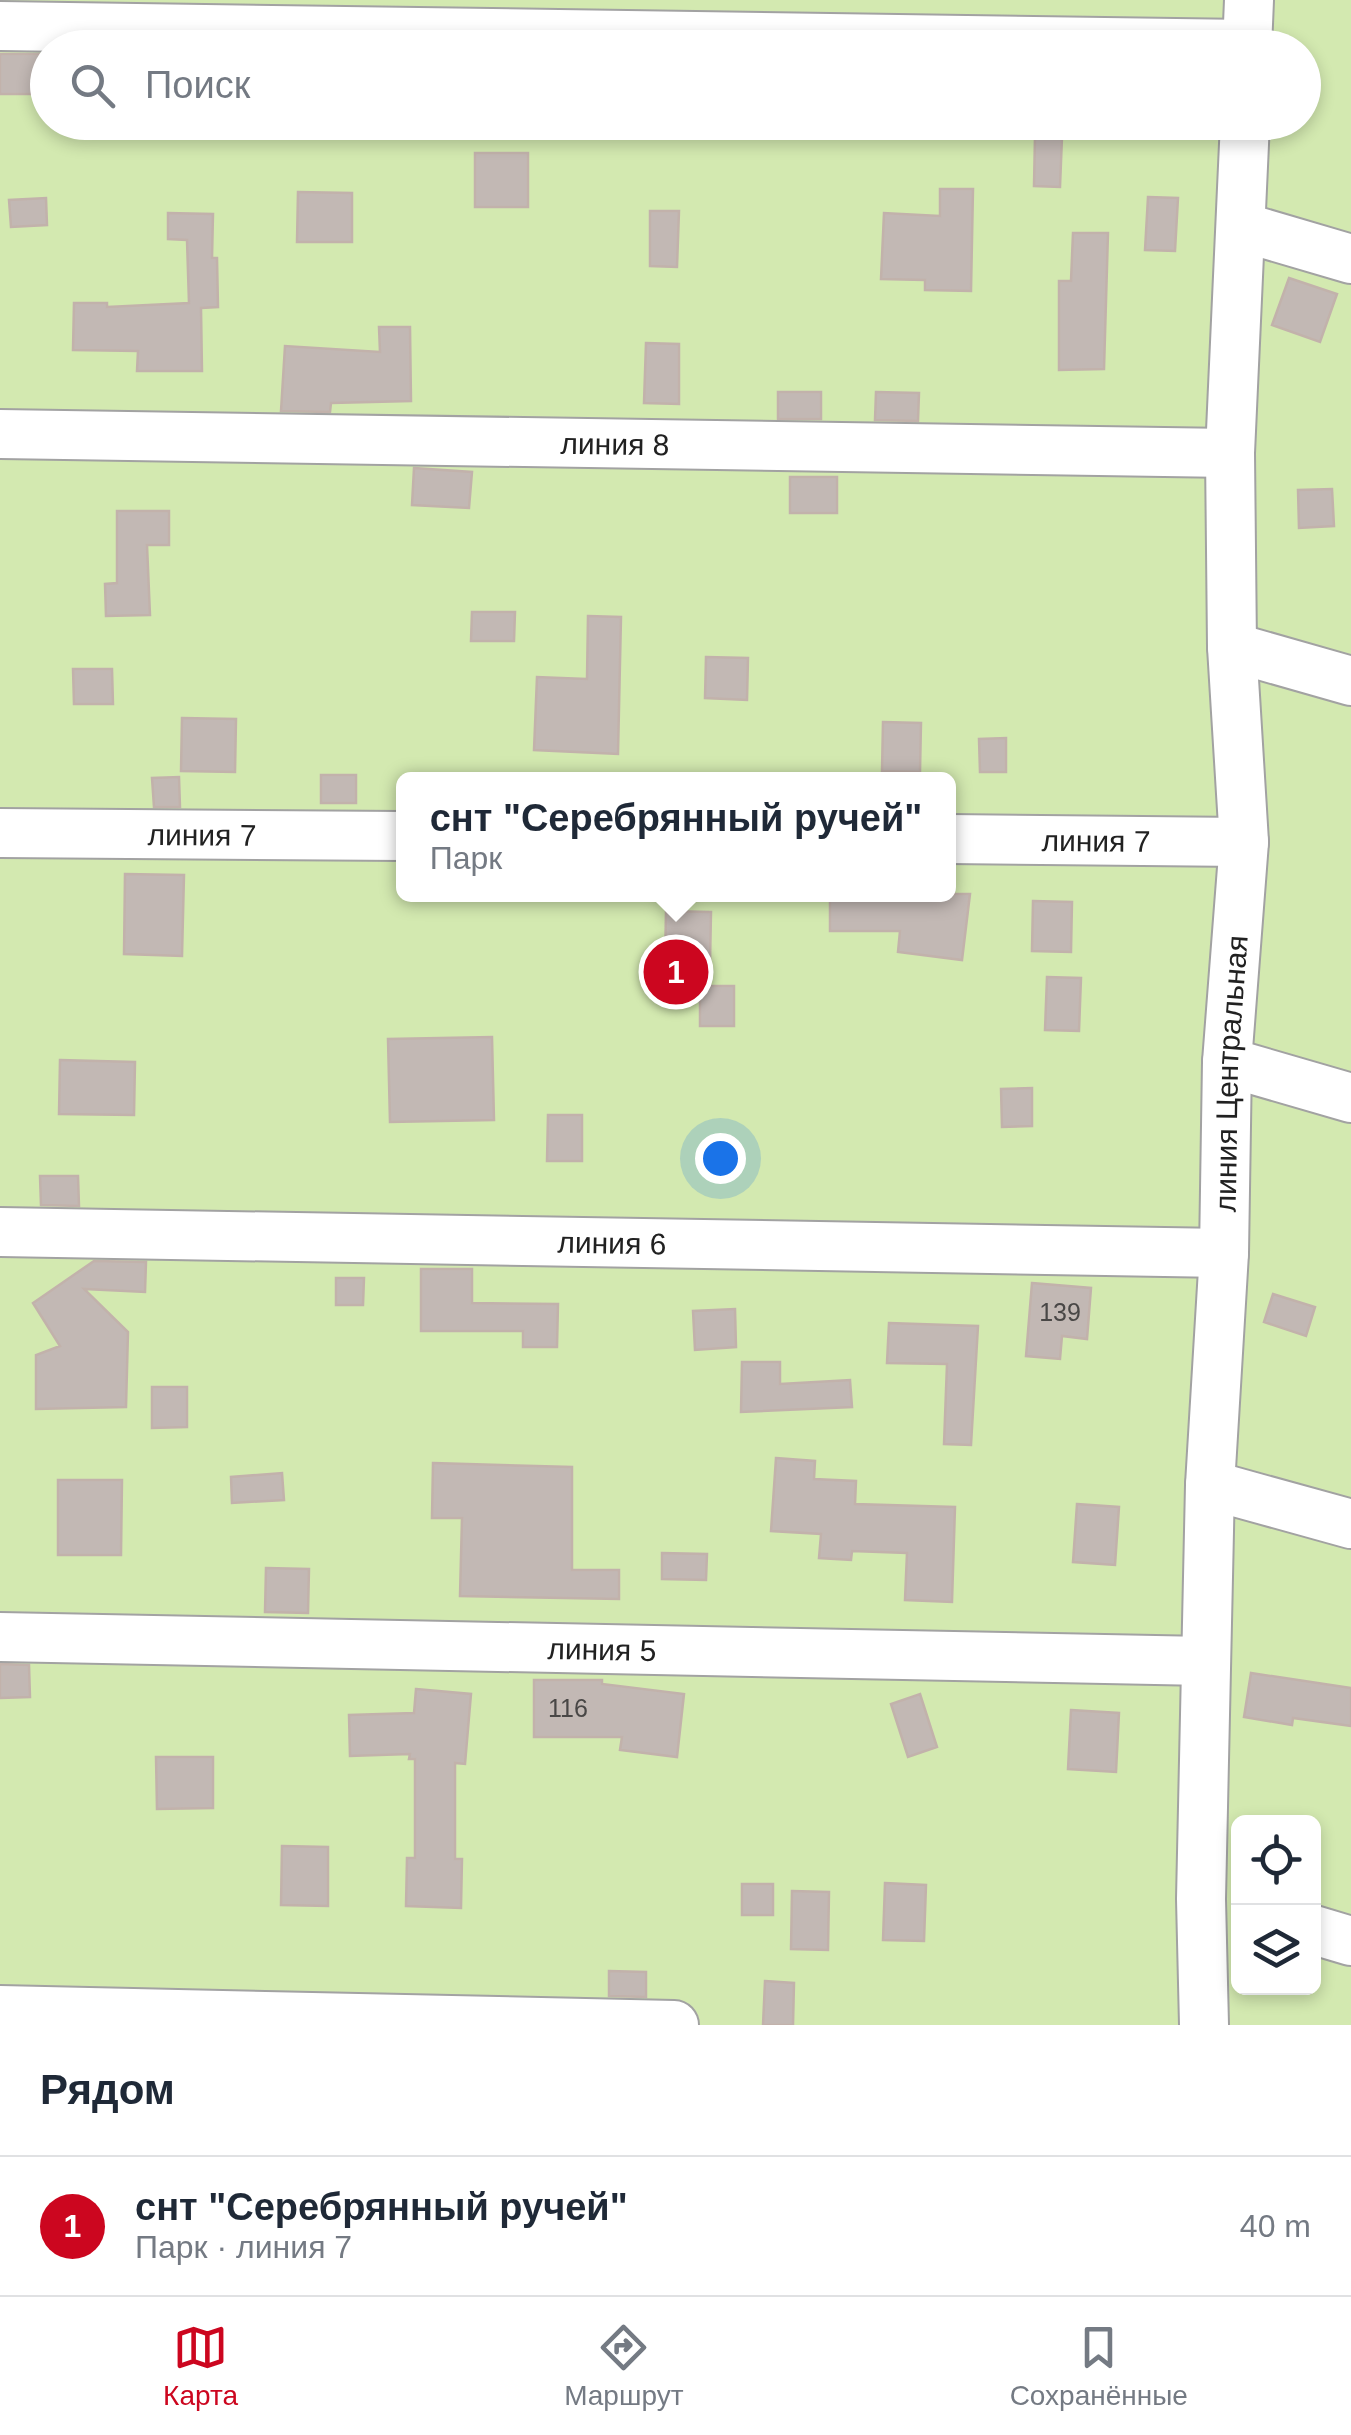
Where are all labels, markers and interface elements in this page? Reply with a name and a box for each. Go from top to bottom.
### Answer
search box [30,30,1321,140]
icon: search [65,58,120,113]
text: Поиск [145,64,250,106]
street label: линия 8 [560,426,670,461]
popup [396,772,956,902]
text: снт "Серебрянный ручей" [430,797,922,839]
street label: линия 7 [147,818,257,851]
street label: линия 7 [1041,823,1151,858]
text: Парк [430,840,502,876]
pin: 1 [644,934,708,1010]
street label: линия Центральная [1208,934,1253,1213]
your location [695,1133,746,1184]
street label: линия 6 [557,1225,667,1260]
house number: 139 [1039,1298,1081,1326]
street label: линия 5 [547,1631,657,1667]
house number: 116 [548,1694,588,1722]
map controls [1231,1815,1321,1995]
button: locate [1231,1815,1321,1905]
button: layers [1231,1905,1321,1995]
text: Рядом [40,2066,175,2113]
text: снт "Серебрянный ручей" [135,2186,628,2228]
text: 1 [64,2208,81,2244]
text: 40 m [1240,2208,1311,2244]
text: Парк · линия 7 [135,2229,352,2265]
tab: Карта [163,2320,238,2412]
tab: Маршрут [564,2320,683,2412]
tab: Сохранённые [1010,2320,1188,2412]

